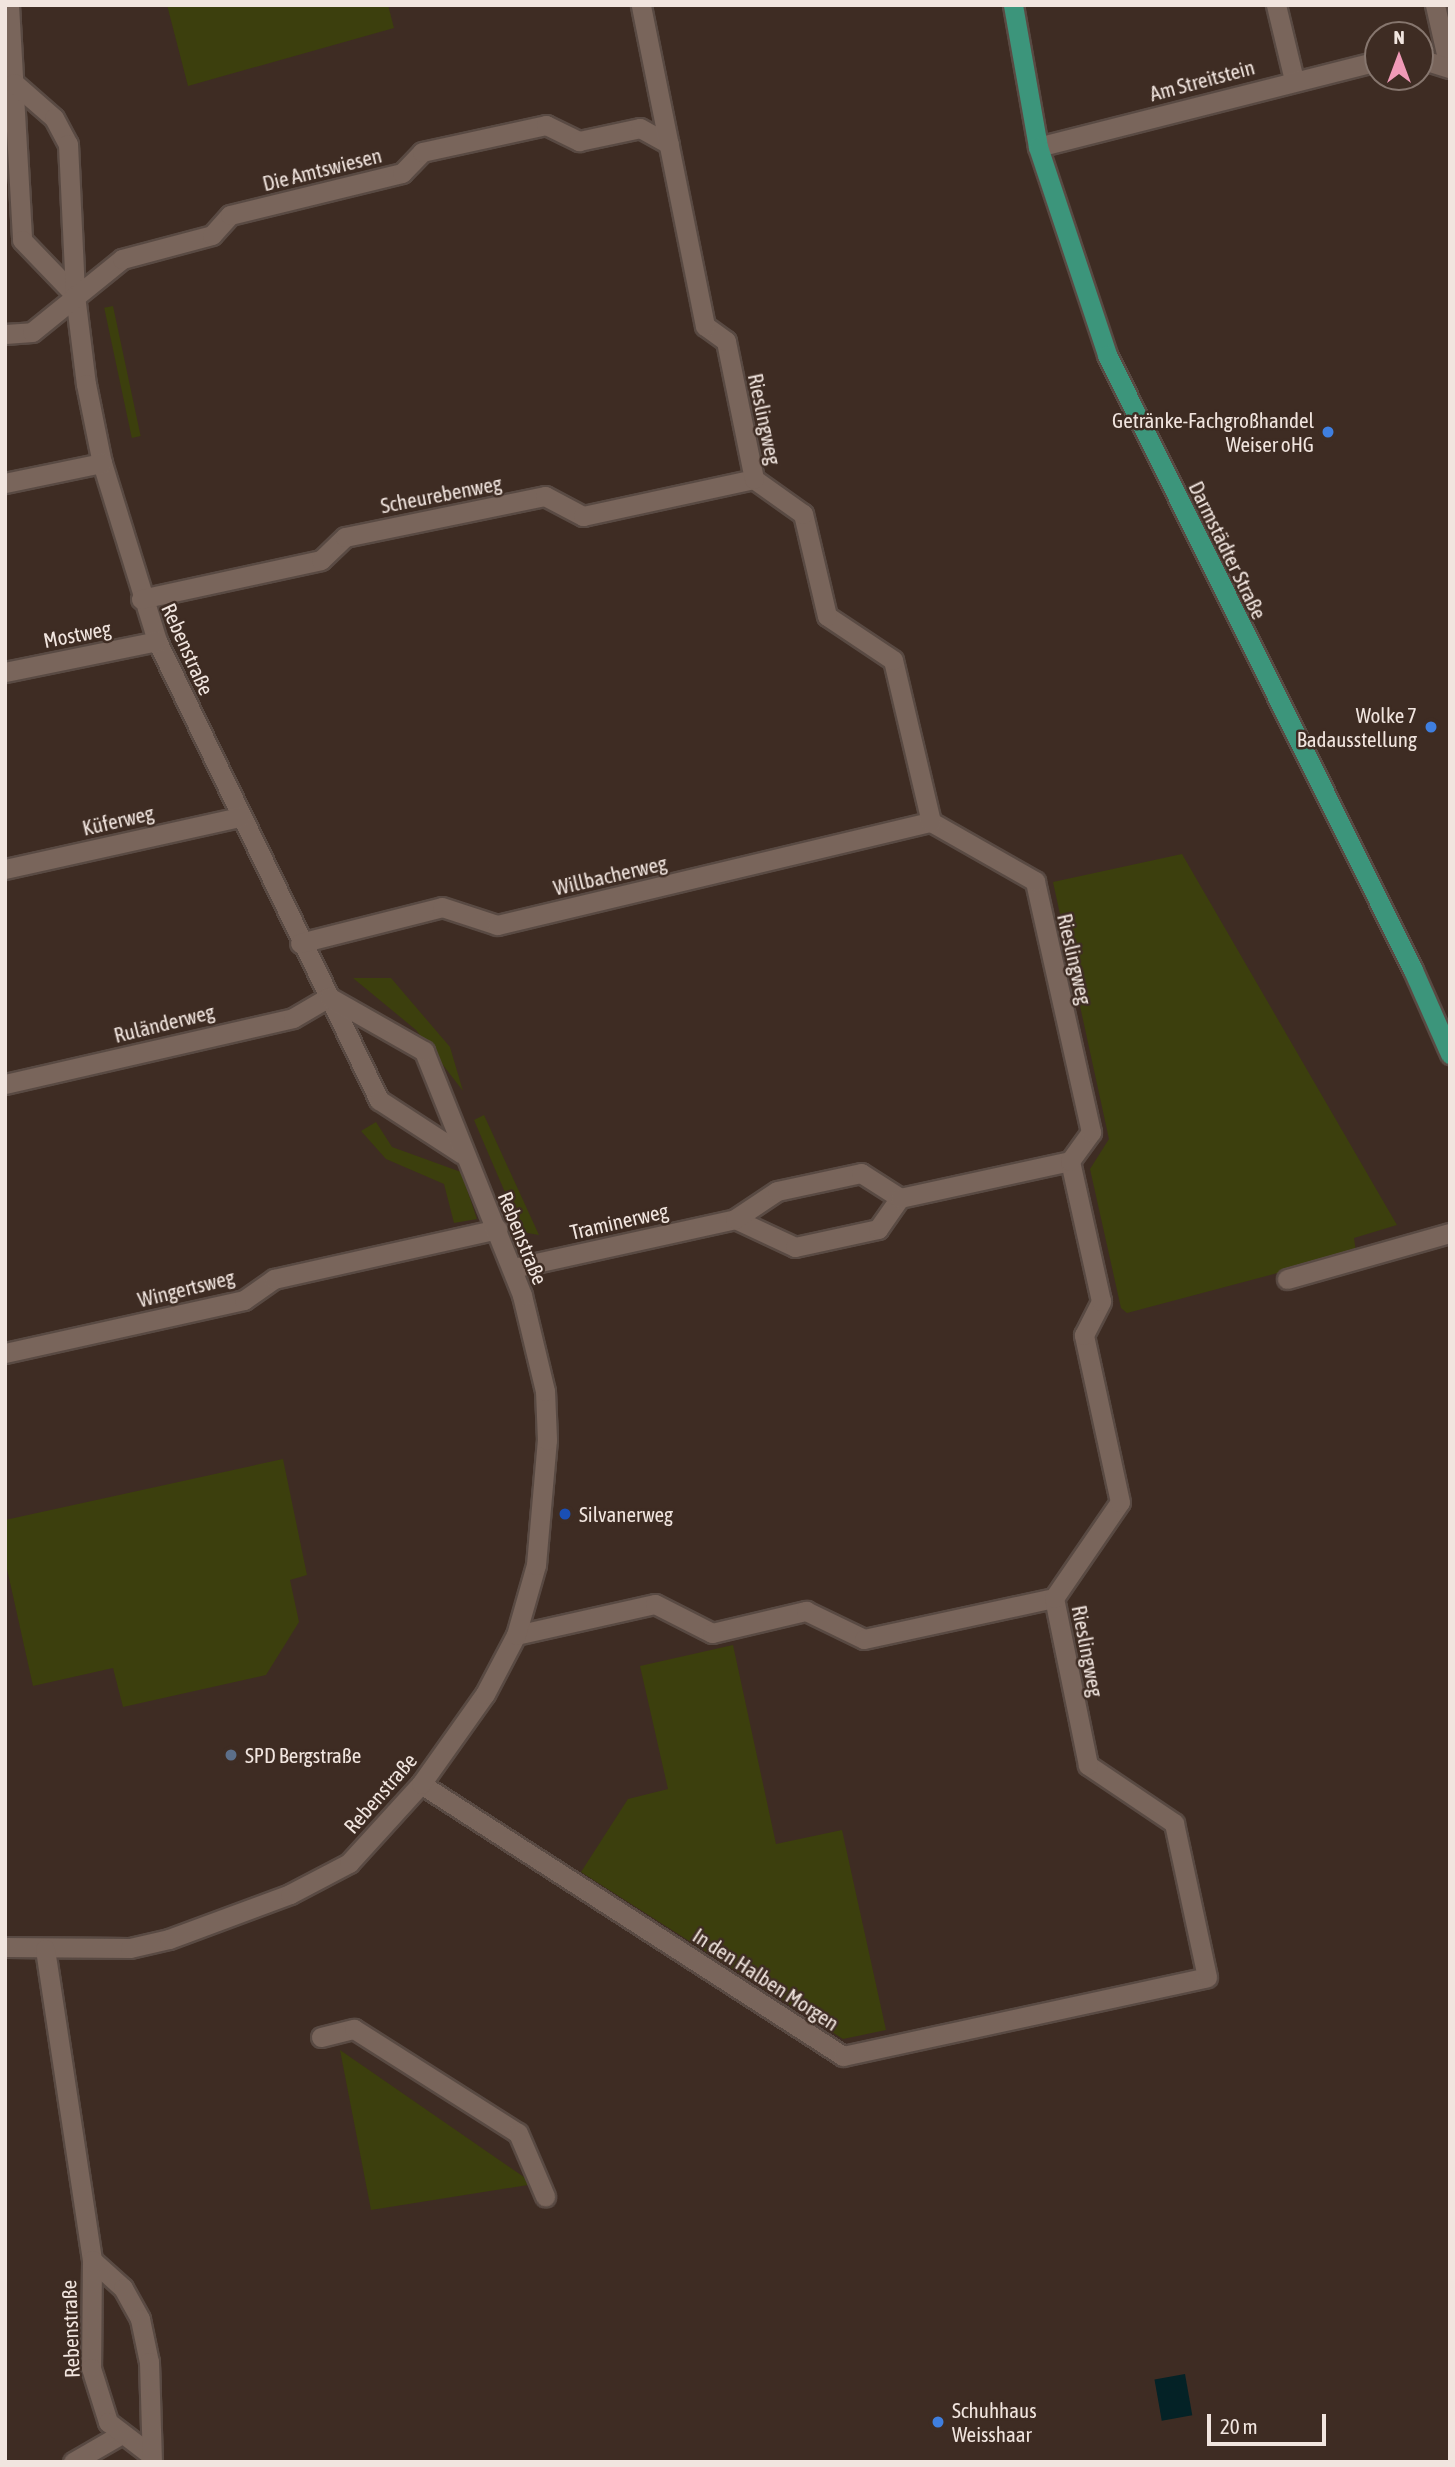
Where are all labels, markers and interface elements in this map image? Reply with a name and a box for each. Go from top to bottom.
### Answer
north arrow [1364,21,1434,91]
text: N [1393,26,1405,48]
street label: Am Streitstein [1147,54,1257,106]
street label: Die Amtswiesen [260,142,384,196]
street label: Rieslingweg [743,371,787,467]
place label: Getränke-Fachgroßhandel Weiser oHG [1112,407,1314,457]
marker: Getränke-Fachgroßhandel Weiser oHG [1320,424,1336,440]
street label: Scheurebenweg [378,470,504,518]
street label: Darmstädter Straße [1184,477,1272,623]
street label: Rebenstraße [157,599,219,699]
street label: Mostweg [41,615,113,653]
place label: Wolke 7 Badausstellung [1297,702,1417,752]
marker: Wolke 7 Badausstellung [1423,719,1439,735]
street label: Küferweg [80,800,156,840]
street label: Willbacherweg [551,850,669,900]
street label: Rieslingweg [1052,911,1098,1007]
street label: Ruländerweg [111,998,217,1048]
street label: Rebenstraße [493,1188,553,1288]
street label: Traminerweg [567,1197,671,1245]
street label: Wingertsweg [135,1264,237,1312]
place label: Silvanerweg [579,1501,673,1527]
marker: Silvanerweg [557,1506,573,1522]
street label: Rieslingweg [1067,1603,1109,1699]
place label: SPD Bergstraße [245,1742,361,1768]
marker: SPD Bergstraße [223,1747,239,1763]
street label: Rebenstraße [338,1748,422,1838]
street label: In den Halben Morgen [688,1922,844,2036]
street label: Rebenstraße [56,2280,84,2378]
place label: Schuhhaus Weisshaar [952,2397,1037,2447]
scale bar [1210,2400,1329,2444]
marker: Schuhhaus Weisshaar [930,2414,946,2430]
text: 20 m [1220,2414,1258,2438]

